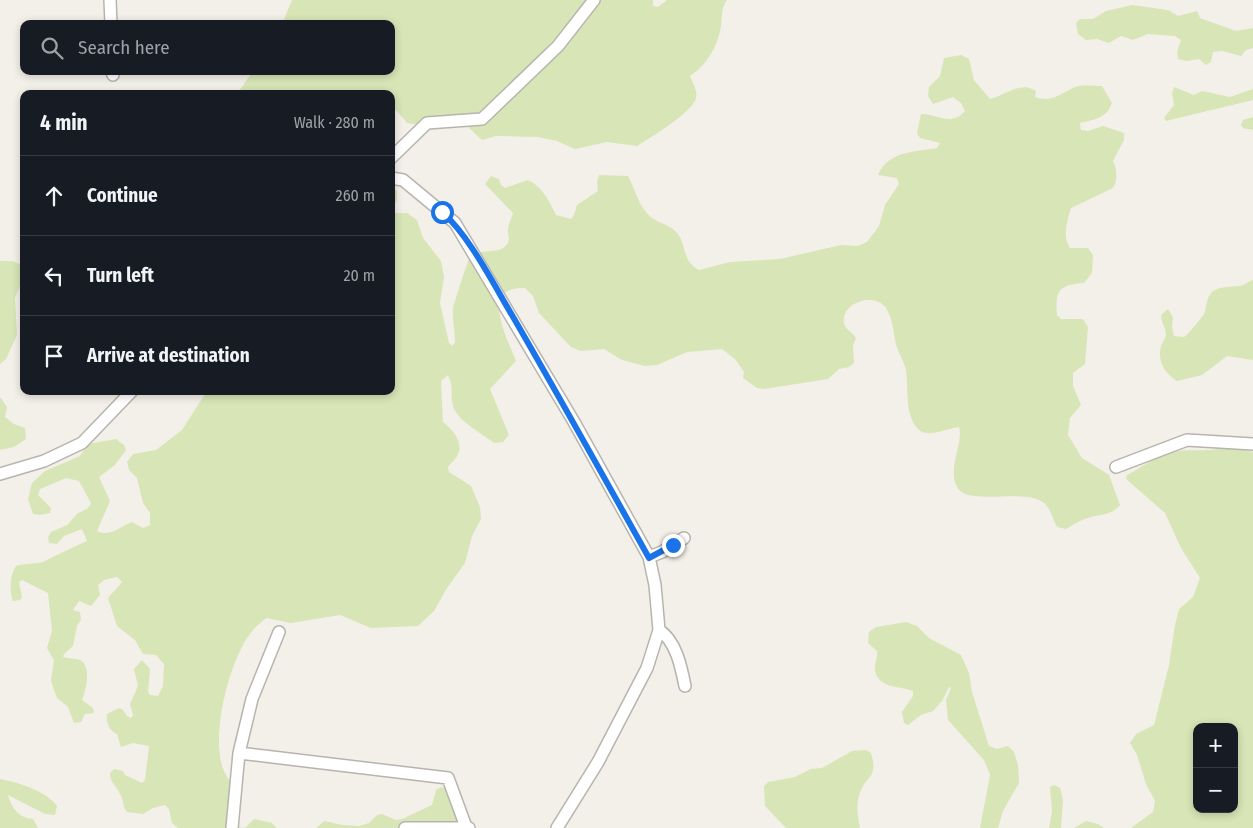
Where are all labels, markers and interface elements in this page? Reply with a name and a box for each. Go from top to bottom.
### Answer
search box [20,20,395,75]
icon: search [38,34,66,62]
text: Search here [78,36,170,59]
text: 4 min [40,110,88,136]
text: Walk · 280 m [294,113,375,132]
icon: ahead [40,182,68,210]
text: Continue [87,184,158,207]
text: 260 m [336,186,375,205]
route start [431,201,454,224]
icon: left [40,262,68,290]
text: Turn left [87,264,154,287]
text: 20 m [344,266,375,285]
icon: arrive [40,342,68,370]
text: Arrive at destination [87,344,250,367]
route end [662,534,685,557]
map controls [1193,723,1238,813]
button: + [1193,723,1238,768]
button: − [1193,768,1238,813]

